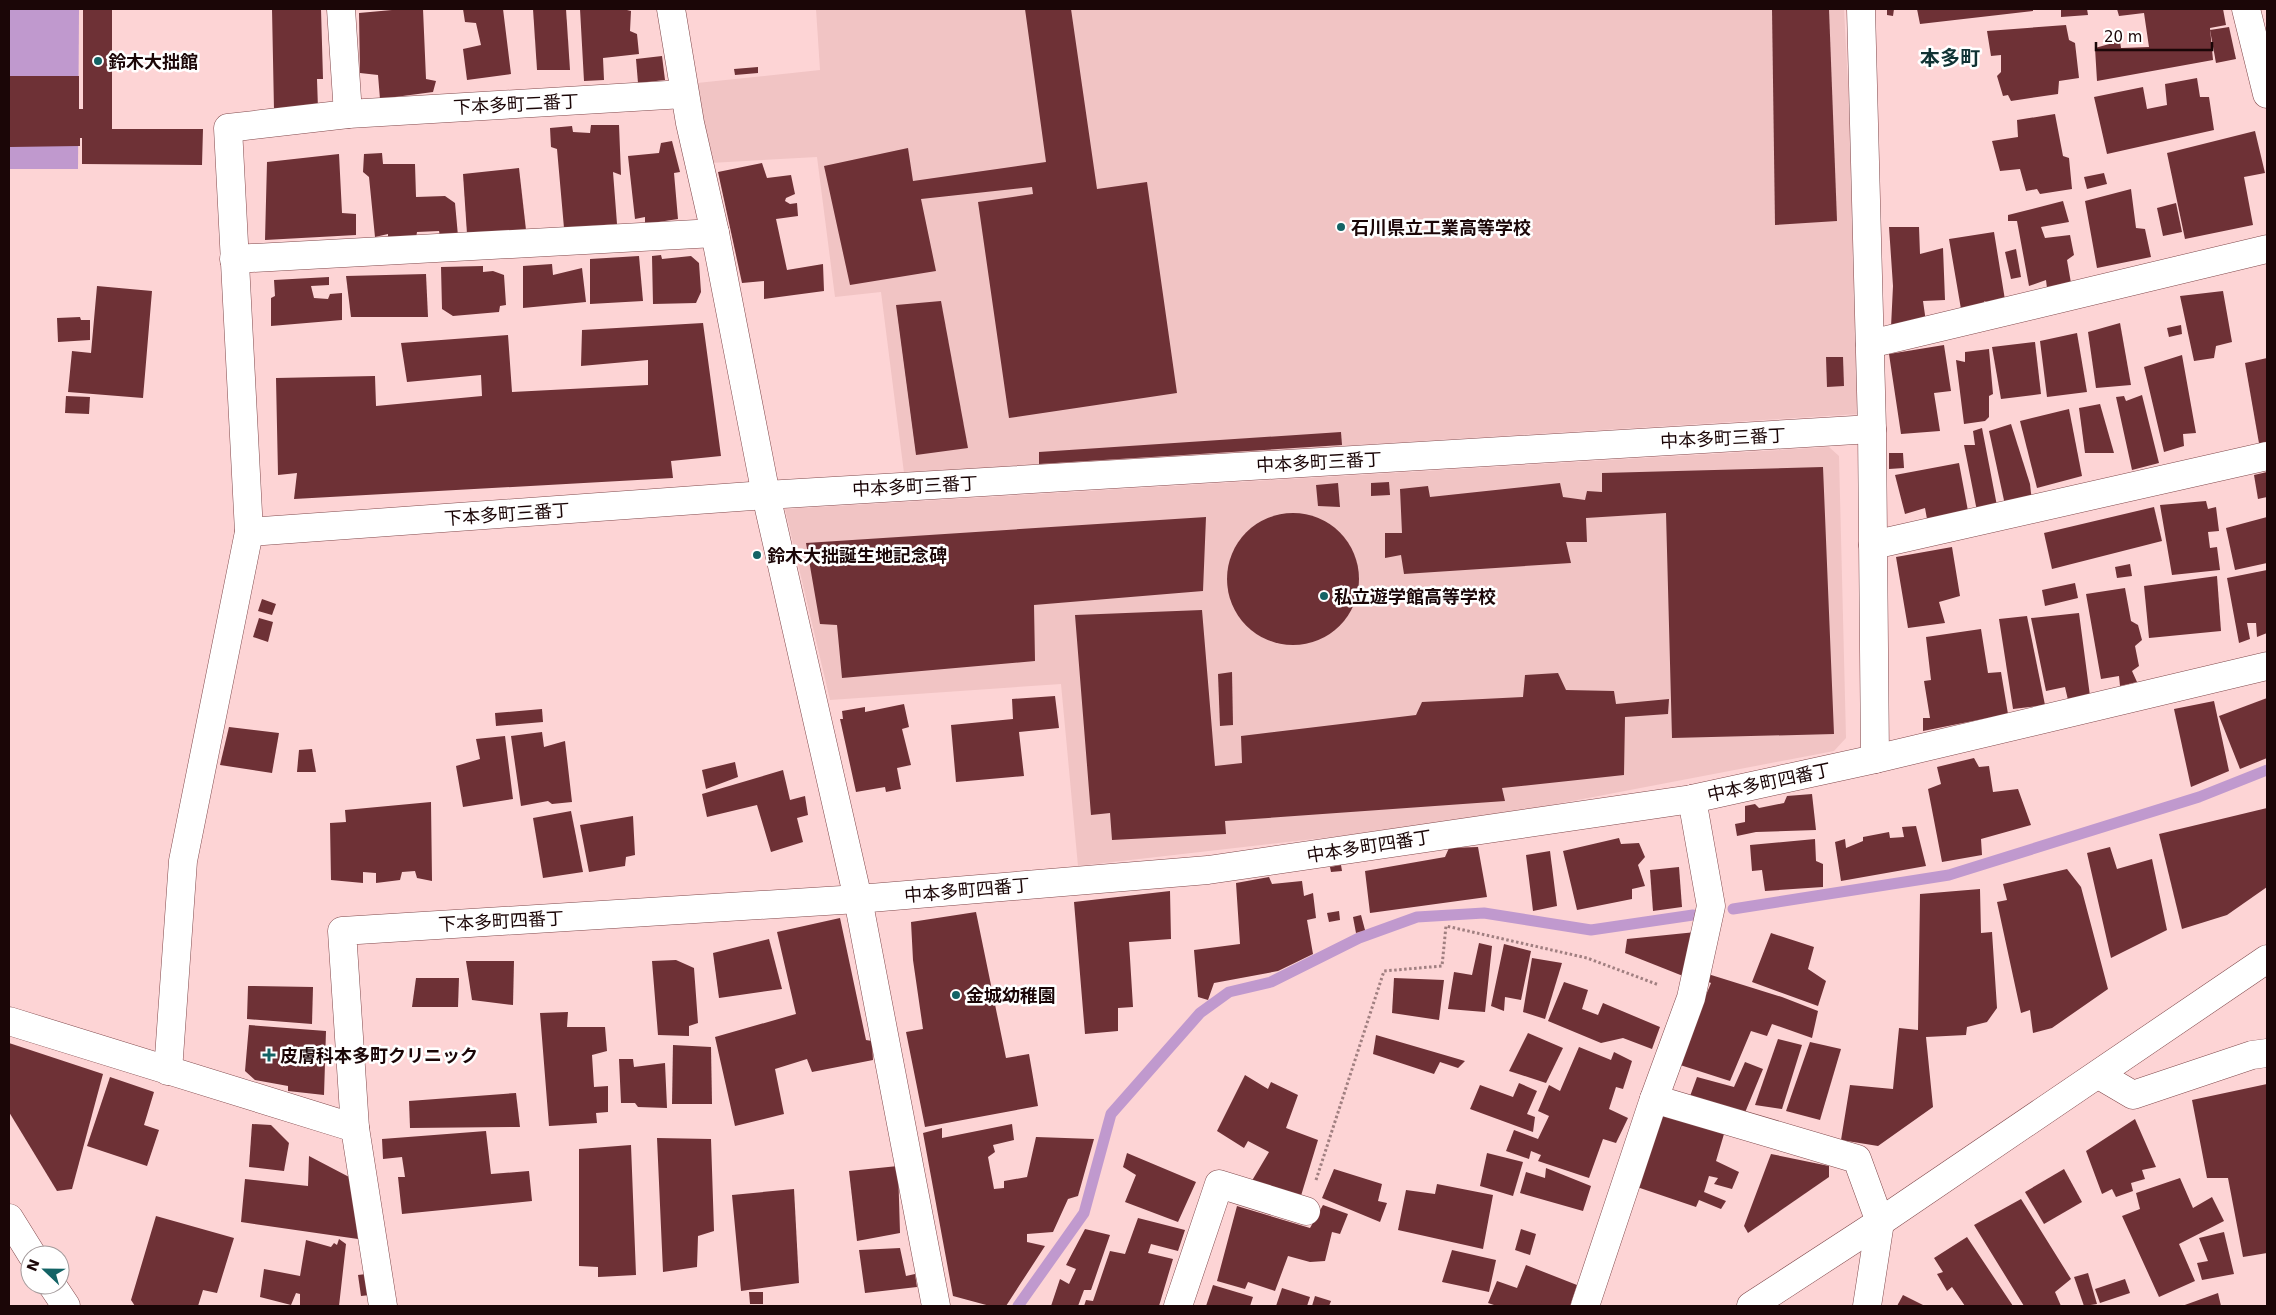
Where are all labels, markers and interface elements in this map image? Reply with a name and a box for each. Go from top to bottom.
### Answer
scale bar [2096,20,2212,52]
text: 20 m [2104,28,2142,46]
district label: 本多町 [1920,46,1980,70]
place label: 鈴木大拙館 [108,51,198,72]
marker: 鈴木大拙館 [92,55,104,67]
street label: 下本多町二番丁 [453,90,579,118]
place label: 石川県立工業高等学校 [1351,217,1531,238]
marker: 石川県立工業高等学校 [1335,221,1347,233]
street label: 中本多町三番丁 [1660,424,1786,452]
street label: 中本多町三番丁 [1256,448,1382,476]
street label: 中本多町三番丁 [852,472,978,500]
street label: 下本多町三番丁 [443,499,571,529]
place label: 鈴木大拙誕生地記念碑 [767,545,947,566]
marker: 鈴木大拙誕生地記念碑 [751,549,763,561]
place label: 私立遊学館高等学校 [1334,586,1496,607]
marker: 私立遊学館高等学校 [1318,590,1330,602]
street label: 中本多町四番丁 [1705,759,1833,805]
street label: 中本多町四番丁 [1305,826,1433,866]
street label: 中本多町四番丁 [903,874,1031,906]
street label: 下本多町四番丁 [438,907,564,935]
place label: 金城幼稚園 [966,985,1056,1006]
marker: 金城幼稚園 [950,989,962,1001]
place label: 皮膚科本多町クリニック [280,1045,478,1066]
marker: 皮膚科本多町クリニック [262,1048,276,1062]
north arrow [20,1245,70,1295]
text: N [23,1257,43,1274]

